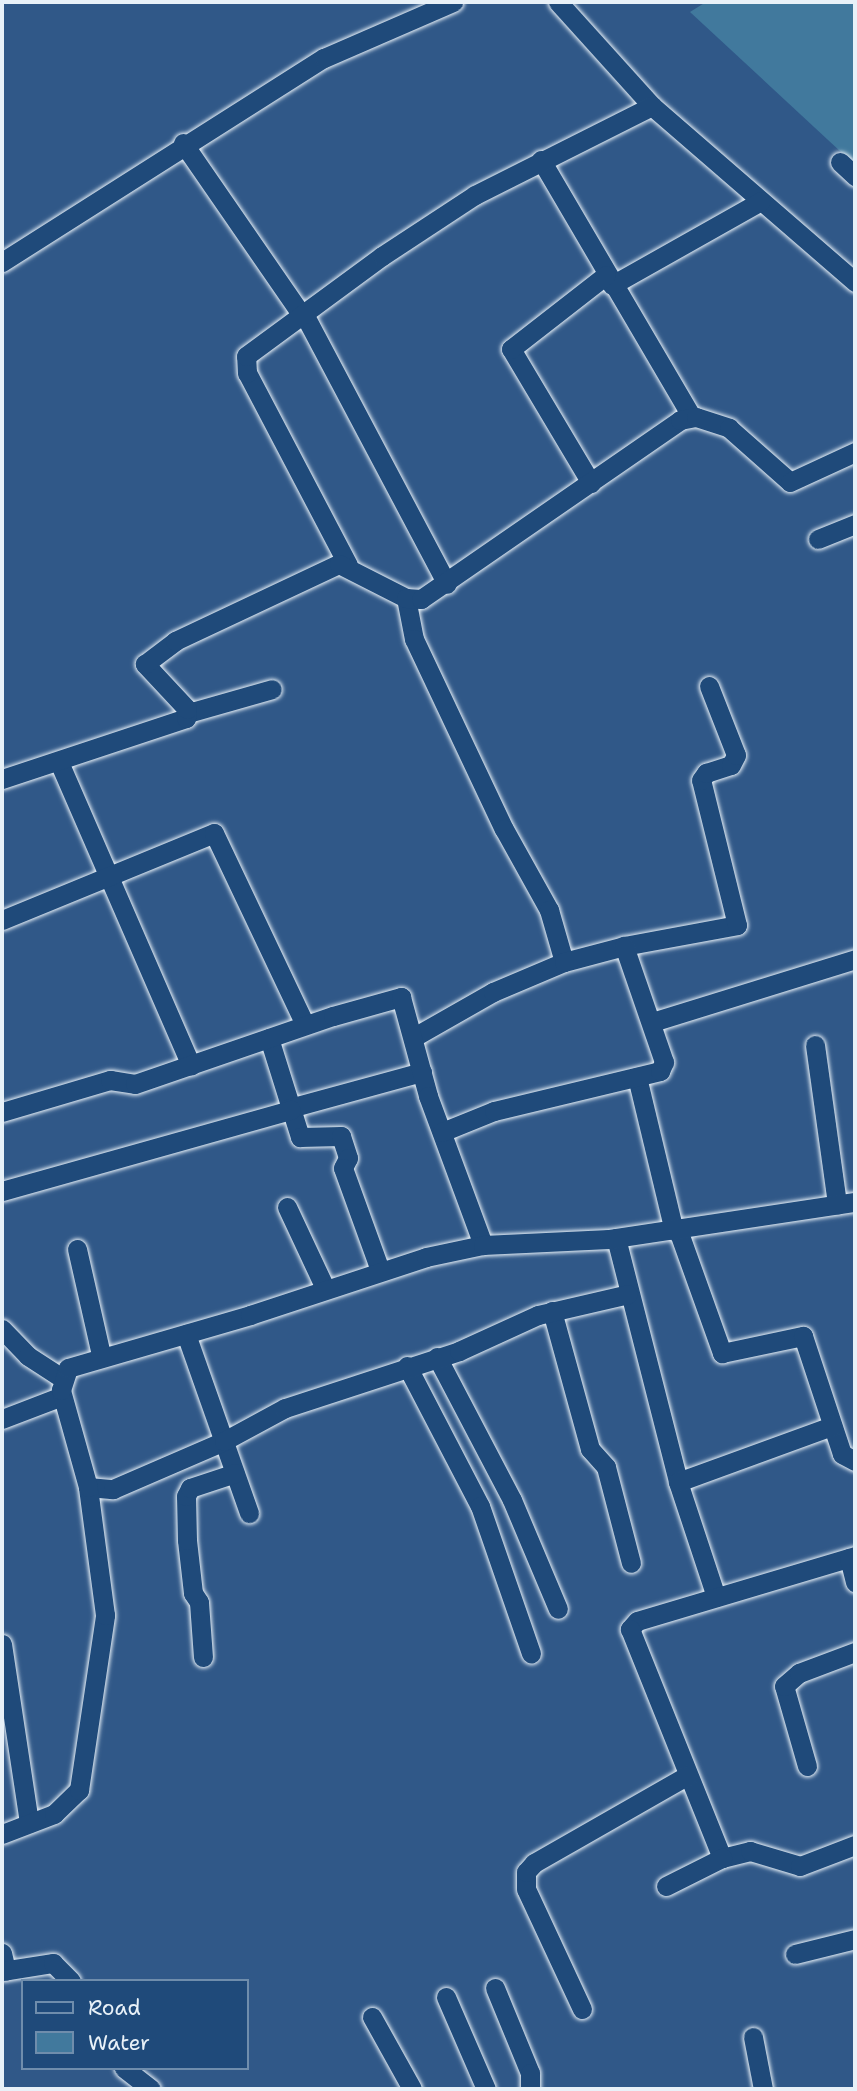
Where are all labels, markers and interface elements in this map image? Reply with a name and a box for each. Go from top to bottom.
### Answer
legend [21,1979,248,2070]
text: Road [88,1994,141,2022]
text: Water [88,2029,150,2057]

